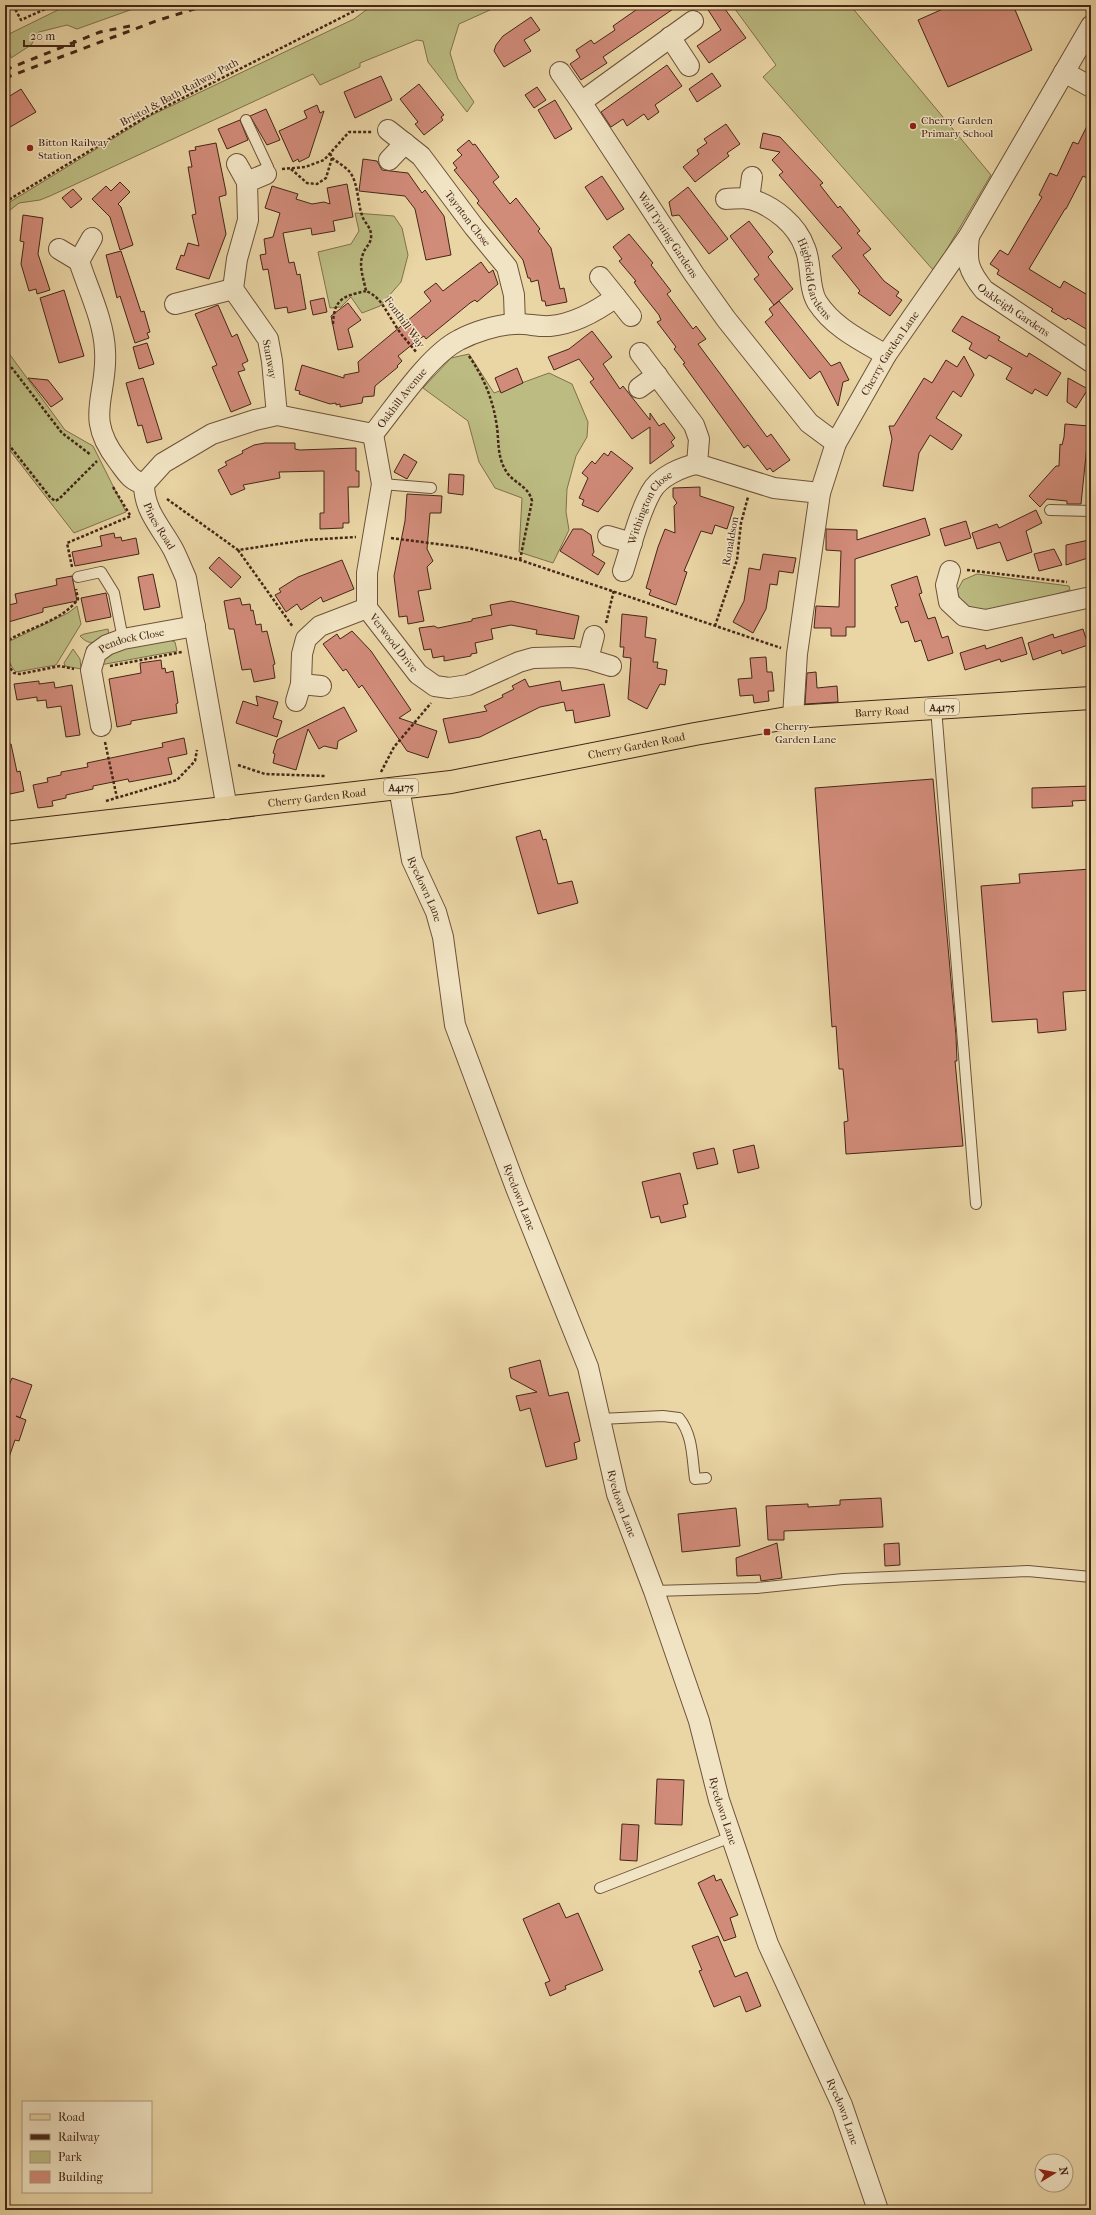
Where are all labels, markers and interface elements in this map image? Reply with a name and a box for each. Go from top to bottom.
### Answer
scale bar [24,22,74,48]
text: 20 m [30,29,55,43]
street label: Bristol & Bath Railway Path [118,55,241,129]
place label: Cherry Garden Primary School [921,114,993,140]
marker: Cherry Garden Primary School [908,121,918,131]
place label: Bitton Railway Station [38,136,110,162]
marker: Bitton Railway Station [25,143,35,153]
street label: Taynton Close [442,188,494,250]
street label: Wall Tyning Gardens [634,189,701,281]
street label: Highfield Gardens [795,236,834,322]
street label: Oakleigh Gardens [974,281,1052,339]
street label: Fonthill Way [382,294,428,351]
street label: Cherry Garden Lane [858,308,922,398]
street label: Stanway [260,338,280,381]
street label: Oakhill Avenue [374,365,430,431]
street label: Withington Close [625,468,675,547]
street label: Pines Road [140,501,178,553]
street label: Ronaldson [720,515,741,567]
street label: Verwood Drive [366,610,421,676]
street label: Pendock Close [96,626,166,656]
road number: A4175 [925,699,959,715]
street label: Barry Road [854,704,910,720]
place label: Cherry Garden Lane [775,720,837,746]
marker: Cherry Garden Lane [762,727,772,737]
street label: Cherry Garden Road [587,730,687,762]
road number: A4175 [384,779,418,795]
street label: Cherry Garden Road [267,786,368,810]
street label: Ryedown Lane [404,854,445,924]
street label: Ryedown Lane [501,1162,539,1233]
street label: Ryedown Lane [605,1469,639,1540]
street label: Ryedown Lane [706,1776,740,1847]
street label: Ryedown Lane [824,2076,861,2147]
legend [22,2101,152,2193]
text: Road [58,2110,85,2124]
text: Railway [58,2130,100,2144]
text: Park [58,2150,83,2164]
north arrow [1034,2153,1074,2193]
text: N [1056,2166,1071,2177]
text: Building [58,2170,103,2184]

